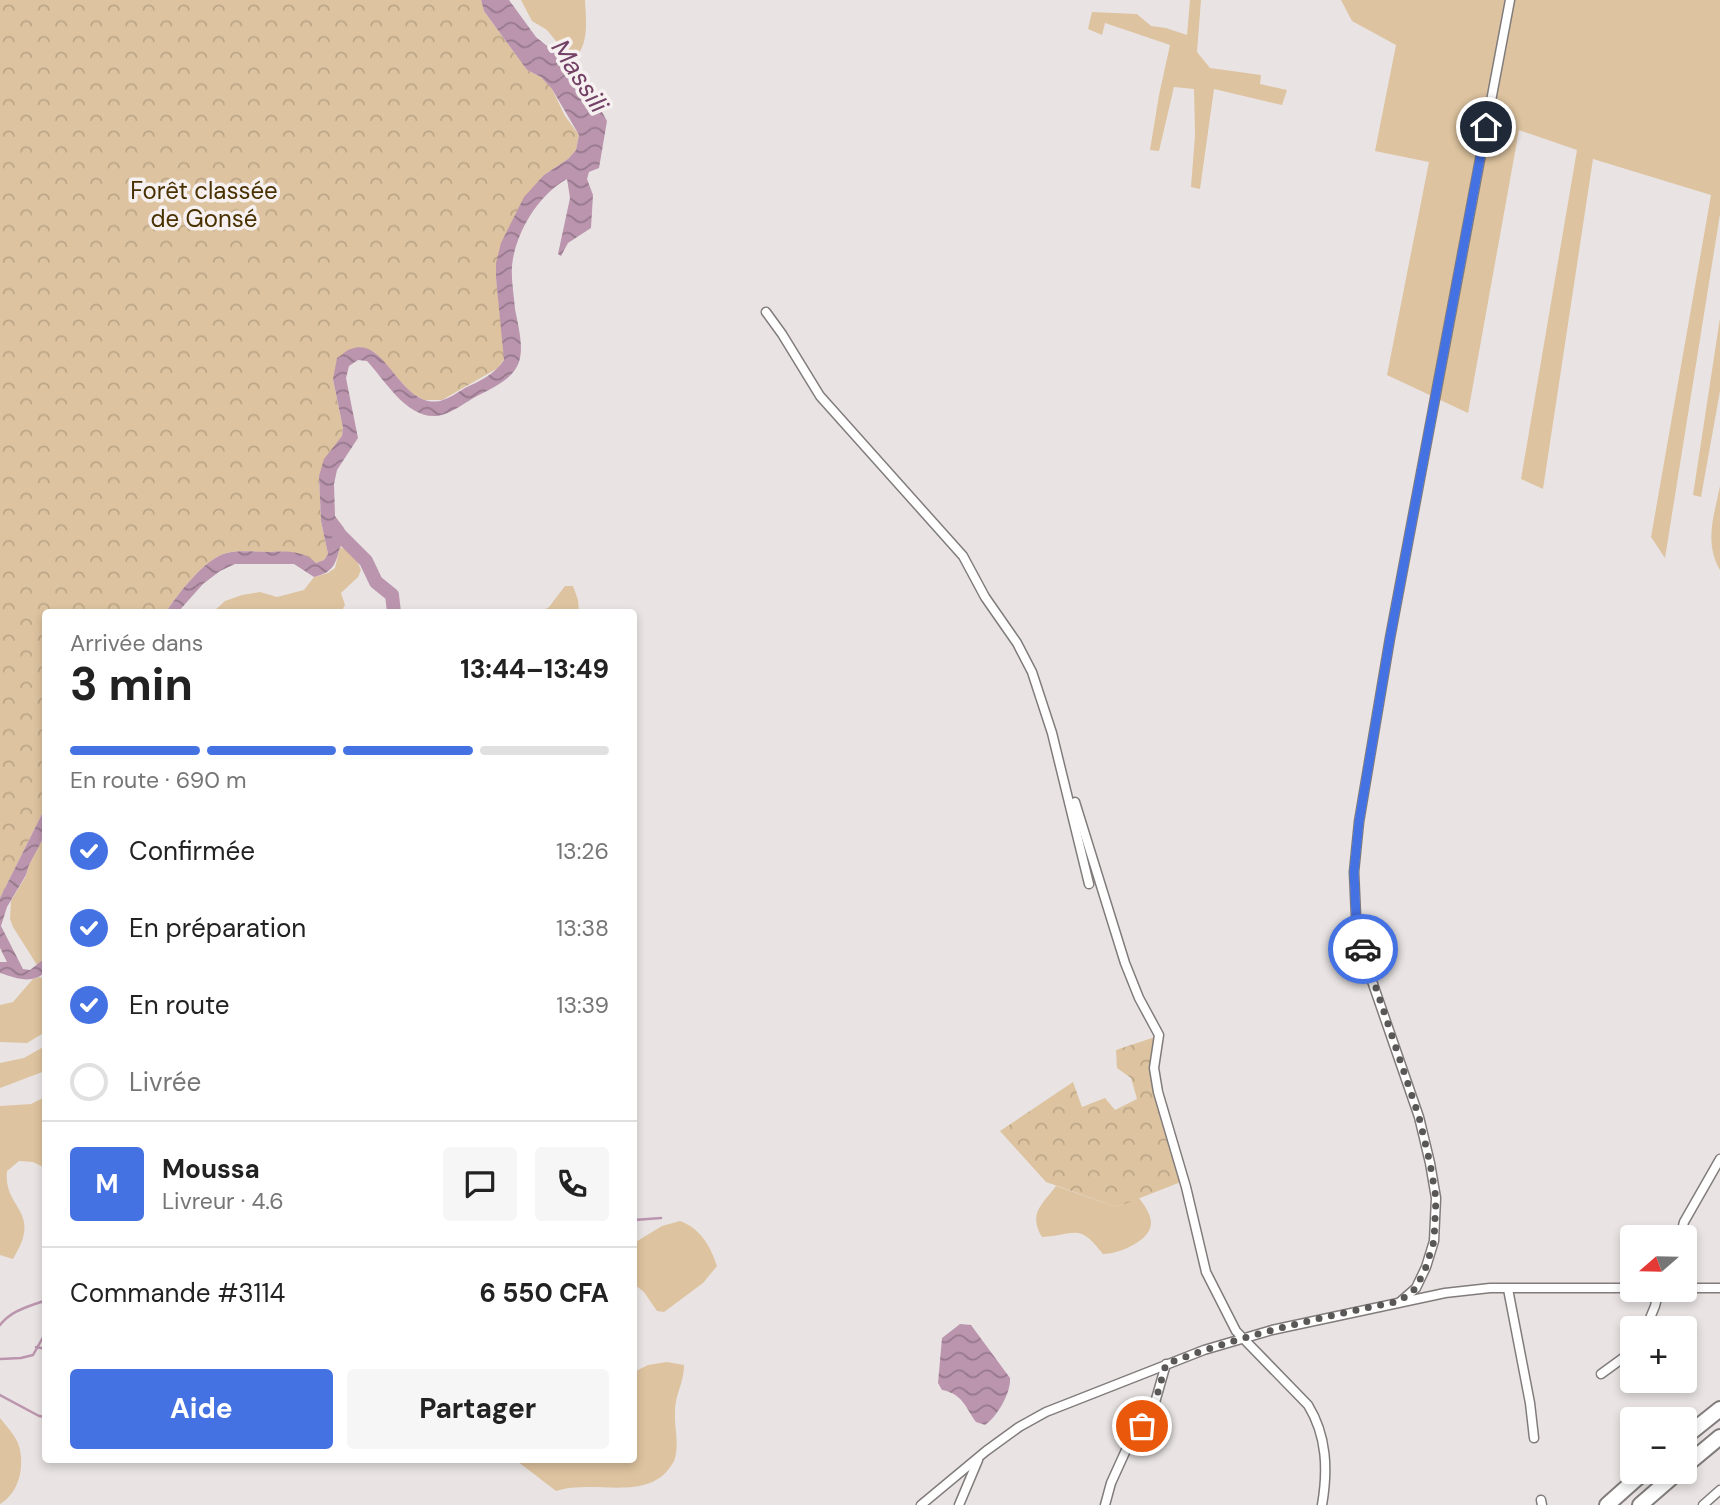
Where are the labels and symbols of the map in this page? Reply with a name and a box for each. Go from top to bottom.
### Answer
water label: Massili [544,33,617,120]
pin [1456,97,1516,157]
park label: Forêt classée de Gonsé [130,175,278,234]
courier [1328,914,1398,984]
north arrow [1620,1225,1698,1302]
pin [1112,1396,1172,1456]

